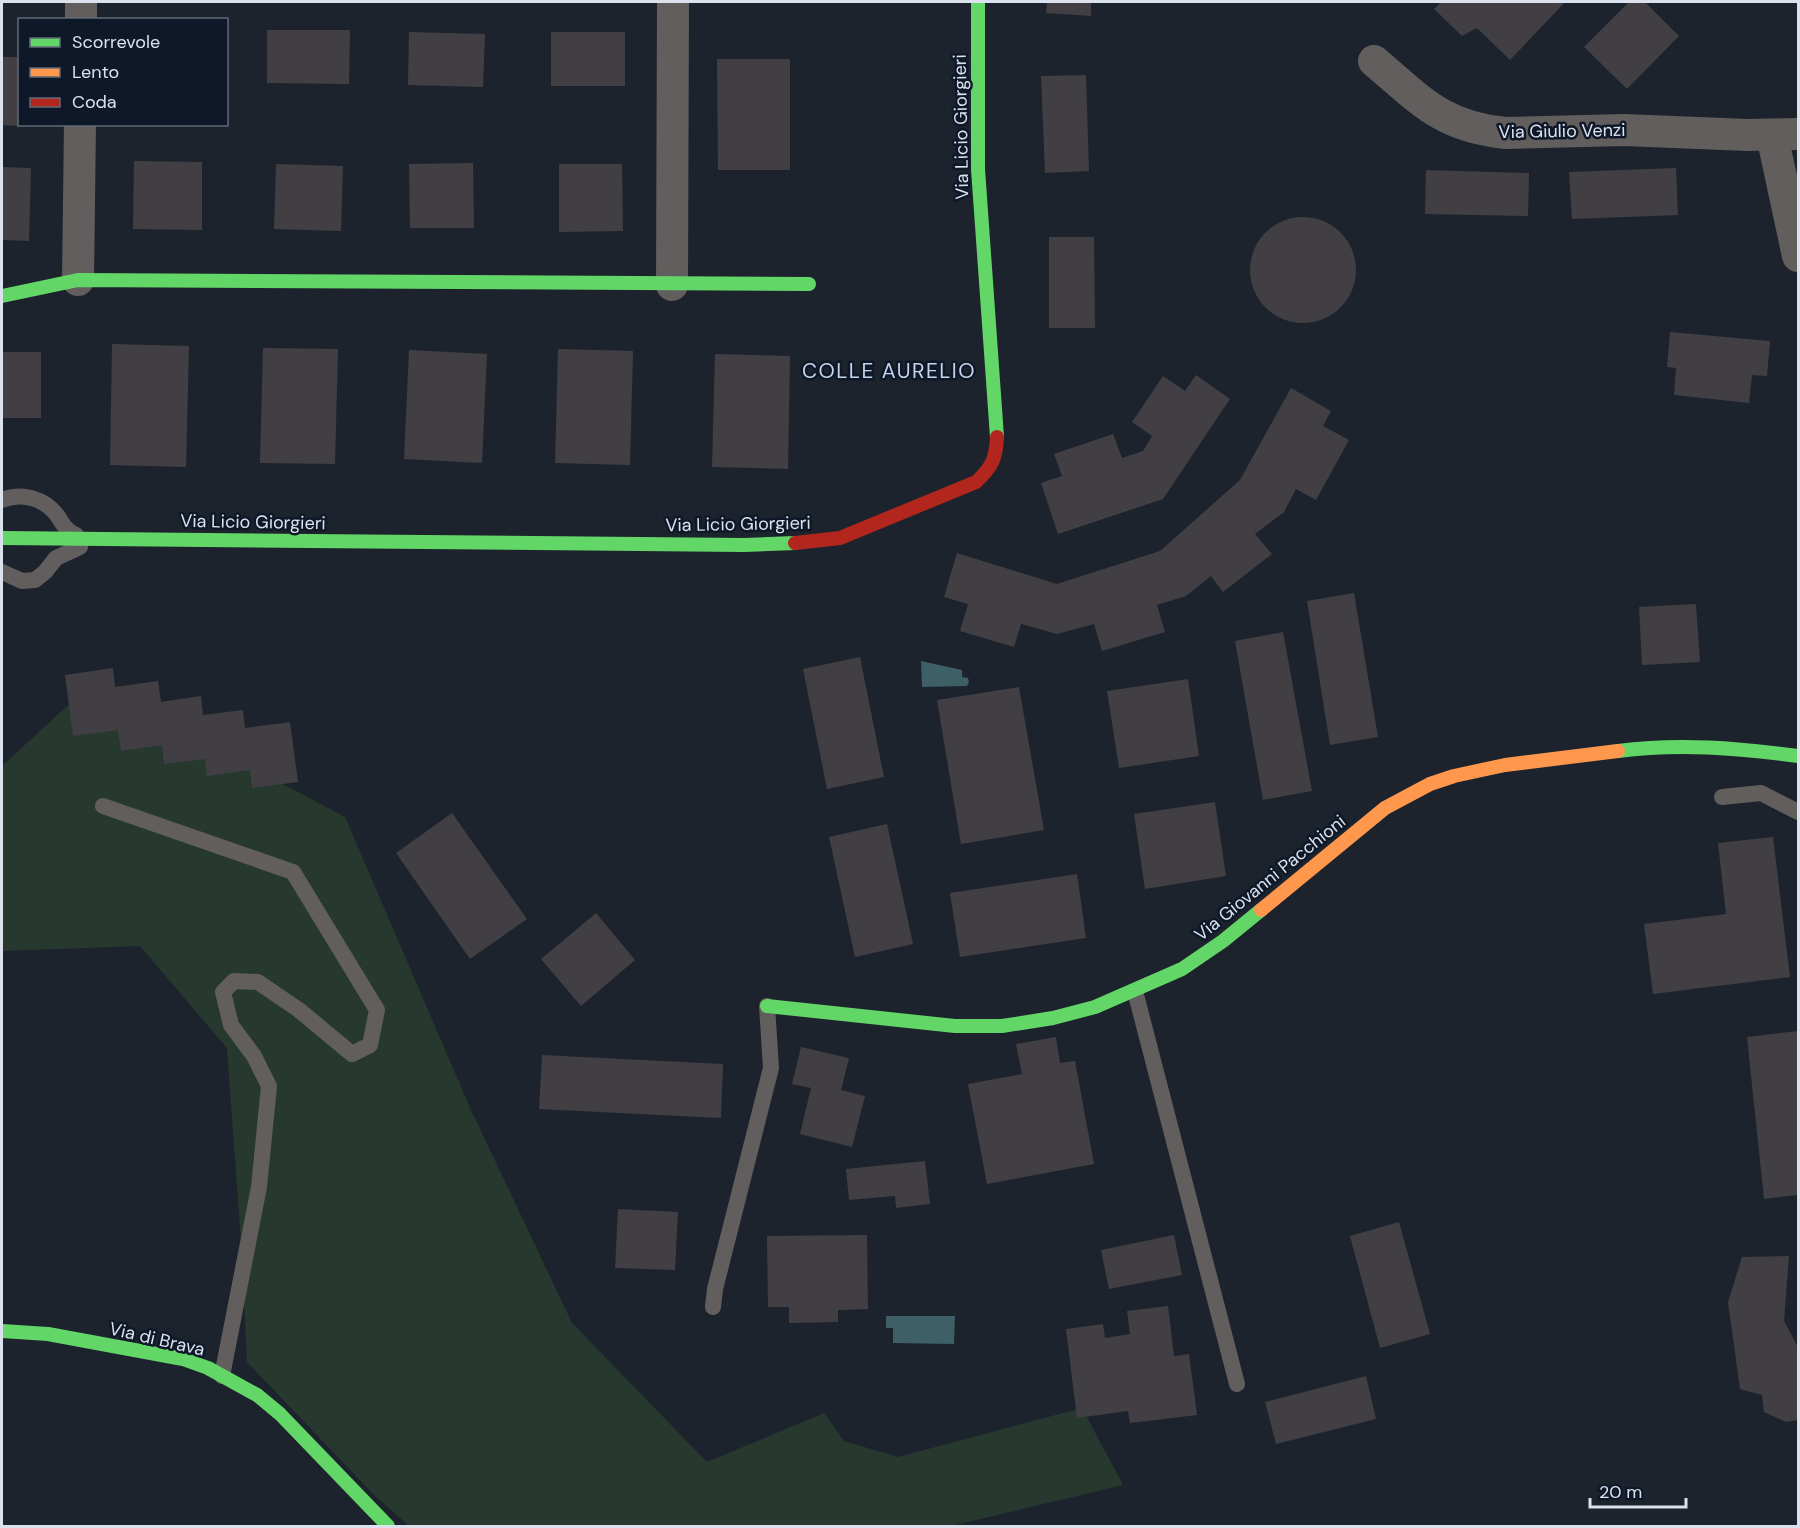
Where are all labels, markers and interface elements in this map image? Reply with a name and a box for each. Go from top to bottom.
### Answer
legend [18,18,228,126]
text: Scorrevole [72,30,160,54]
street label: Via Licio Giorgieri [948,54,974,200]
text: Lento [72,60,119,84]
text: Coda [72,90,117,114]
street label: Via Giulio Venzi [1498,118,1626,144]
district label: COLLE AURELIO [802,357,976,385]
street label: Via Licio Giorgieri [180,509,326,535]
street label: Via Licio Giorgieri [665,511,811,537]
street label: Via Giovanni Pacchioni [1189,809,1351,947]
street label: Via di Brava [107,1316,207,1362]
scale bar [1590,1471,1686,1509]
text: 20 m [1599,1480,1642,1504]

